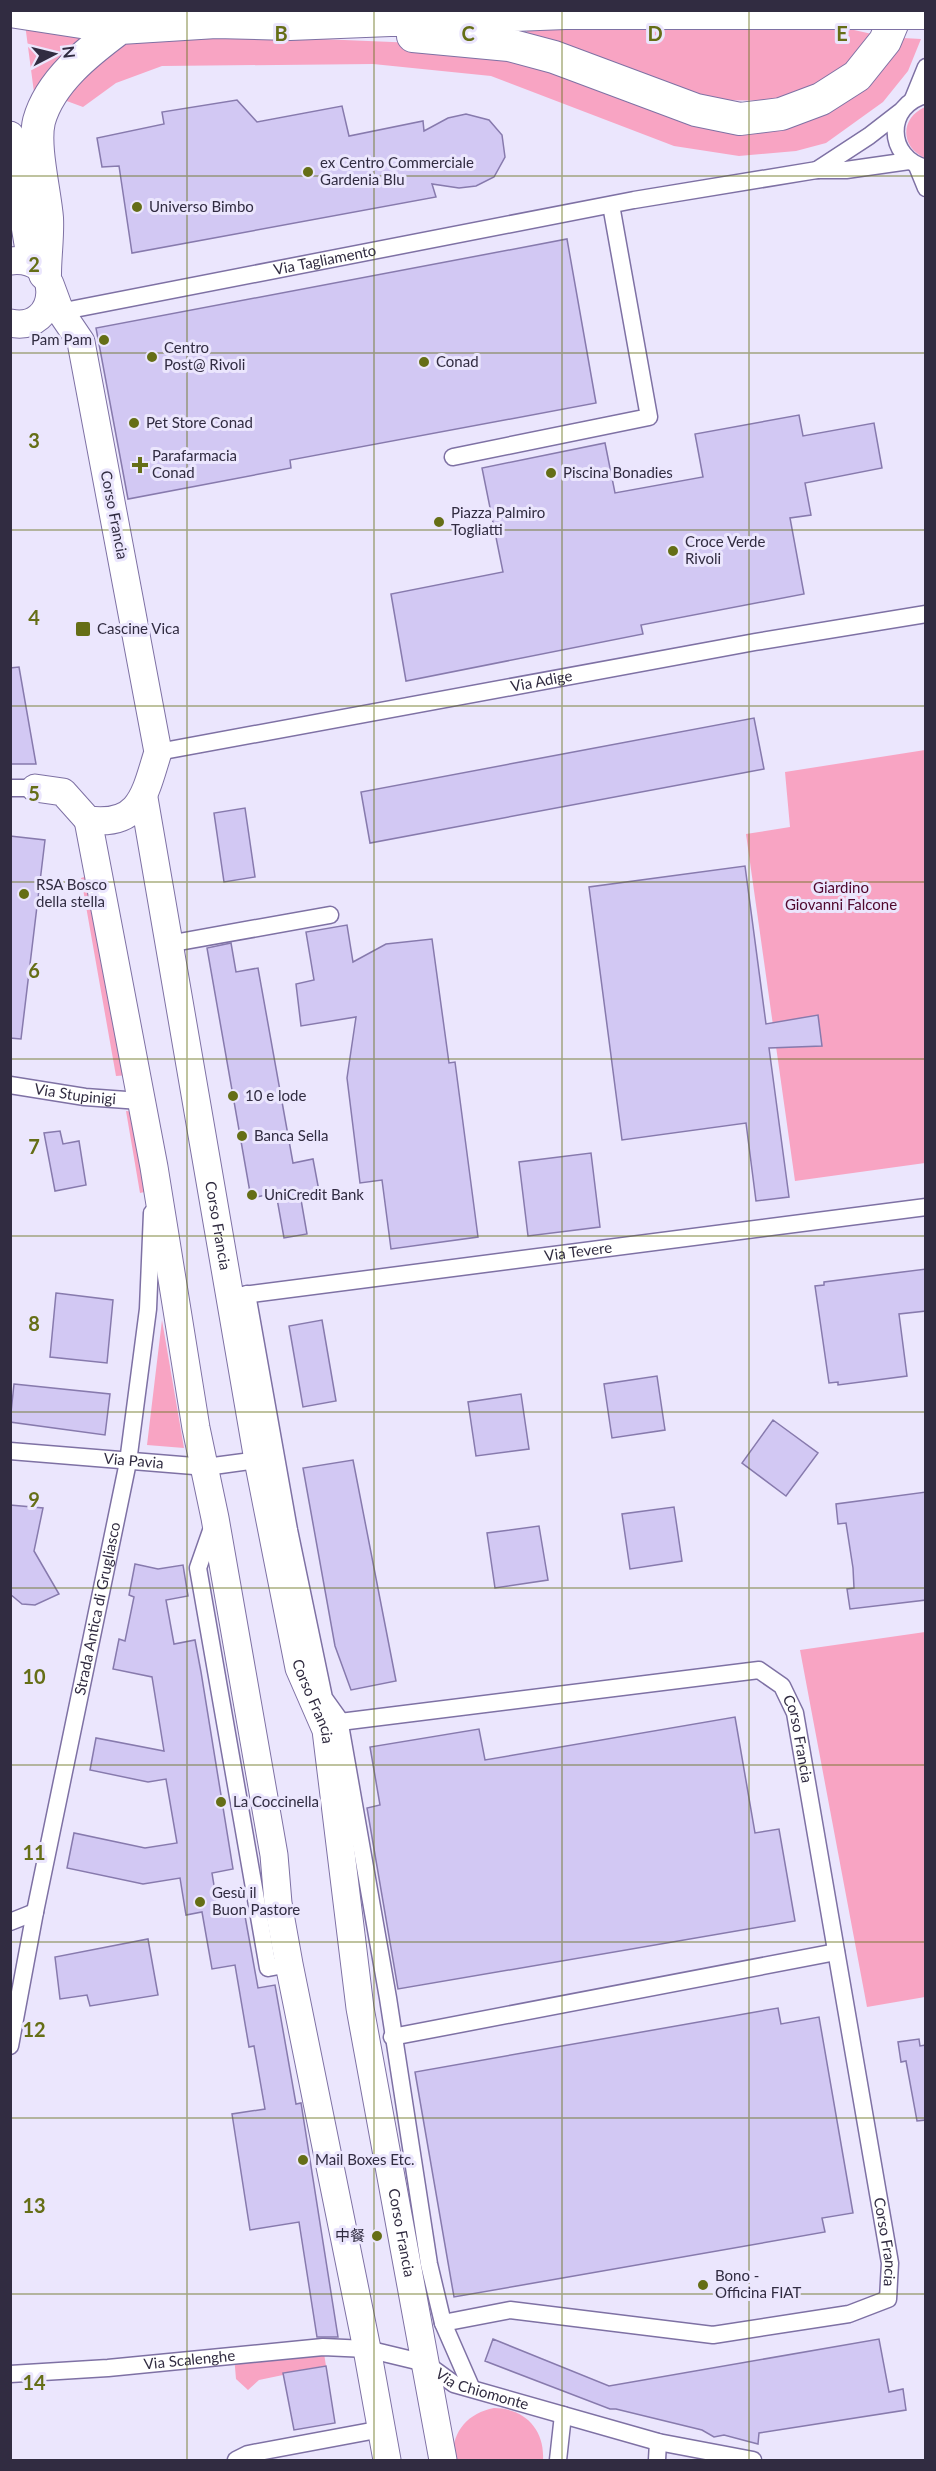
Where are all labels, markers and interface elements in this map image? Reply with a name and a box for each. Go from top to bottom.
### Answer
text: B [274,21,288,45]
text: C [461,21,475,45]
text: D [647,21,663,45]
text: E [836,21,848,45]
north arrow [24,24,84,84]
text: N [59,45,80,59]
place label: ex Centro Commerciale Gardenia Blu [320,153,474,188]
marker: ex Centro Commerciale Gardenia Blu [301,165,315,179]
place label: Universo Bimbo [149,197,254,215]
marker: Universo Bimbo [130,200,144,214]
street label: Via Tagliamento [272,240,378,278]
text: 2 [28,252,40,276]
place label: Pam Pam [31,330,92,348]
marker: Pam Pam [97,333,111,347]
place label: Centro Post@ Rivoli [164,338,245,373]
marker: Centro Post@ Rivoli [145,350,159,364]
place label: Conad [436,352,479,370]
marker: Conad [417,355,431,369]
place label: Pet Store Conad [146,413,253,431]
marker: Pet Store Conad [127,416,141,430]
text: 3 [28,428,40,452]
place label: Parafarmacia Conad [152,446,237,481]
marker: Parafarmacia Conad [133,458,147,472]
place label: Piscina Bonadies [563,463,673,481]
marker: Piscina Bonadies [544,466,558,480]
street label: Corso Francia [98,469,132,561]
place label: Piazza Palmiro Togliatti [451,503,545,538]
marker: Piazza Palmiro Togliatti [432,515,446,529]
place label: Croce Verde Rivoli [685,532,765,567]
marker: Croce Verde Rivoli [666,544,680,558]
text: 4 [28,605,40,629]
place label: Cascine Vica [97,619,180,637]
marker: Cascine Vica [74,620,92,638]
street label: Via Adige [509,666,574,695]
text: 5 [28,781,40,805]
place label: RSA Bosco della stella [36,875,107,910]
park label: Giardino Giovanni Falcone [785,878,897,913]
marker: RSA Bosco della stella [17,887,31,901]
text: 6 [28,958,40,982]
street label: Via Stupinigi [33,1079,117,1107]
place label: 10 e lode [245,1086,306,1104]
marker: 10 e lode [226,1089,240,1103]
place label: Banca Sella [254,1126,328,1144]
marker: Banca Sella [235,1129,249,1143]
text: 7 [28,1134,40,1158]
street label: Corso Francia [202,1180,235,1271]
place label: UniCredit Bank [264,1185,364,1203]
marker: UniCredit Bank [245,1188,259,1202]
street label: Via Tevere [543,1238,613,1264]
text: 8 [28,1311,40,1335]
street label: Via Pavia [103,1449,164,1472]
text: 9 [28,1487,40,1511]
street label: Strada Antica di Grugliasco [70,1520,123,1697]
street label: Corso Francia [289,1658,338,1744]
text: 10 [22,1664,46,1688]
street label: Corso Francia [779,1691,817,1784]
place label: La Coccinella [233,1792,319,1810]
marker: La Coccinella [214,1795,228,1809]
text: 11 [22,1840,46,1864]
place label: Gesù il Buon Pastore [212,1883,300,1918]
marker: Gesù il Buon Pastore [193,1895,207,1909]
text: 12 [22,2017,46,2041]
place label: Mail Boxes Etc. [315,2150,415,2168]
marker: Mail Boxes Etc. [296,2153,310,2167]
street label: Corso Francia [385,2187,419,2278]
text: 13 [22,2193,46,2217]
street label: Corso Francia [871,2196,900,2287]
place label: 中餐 [335,2226,365,2244]
marker: 中餐 [370,2229,384,2243]
place label: Bono - Officina FIAT [715,2266,801,2301]
marker: Bono - Officina FIAT [696,2278,710,2292]
street label: Via Scalenghe [143,2346,236,2372]
street label: Via Chiomonte [433,2364,531,2413]
text: 14 [22,2370,46,2394]

